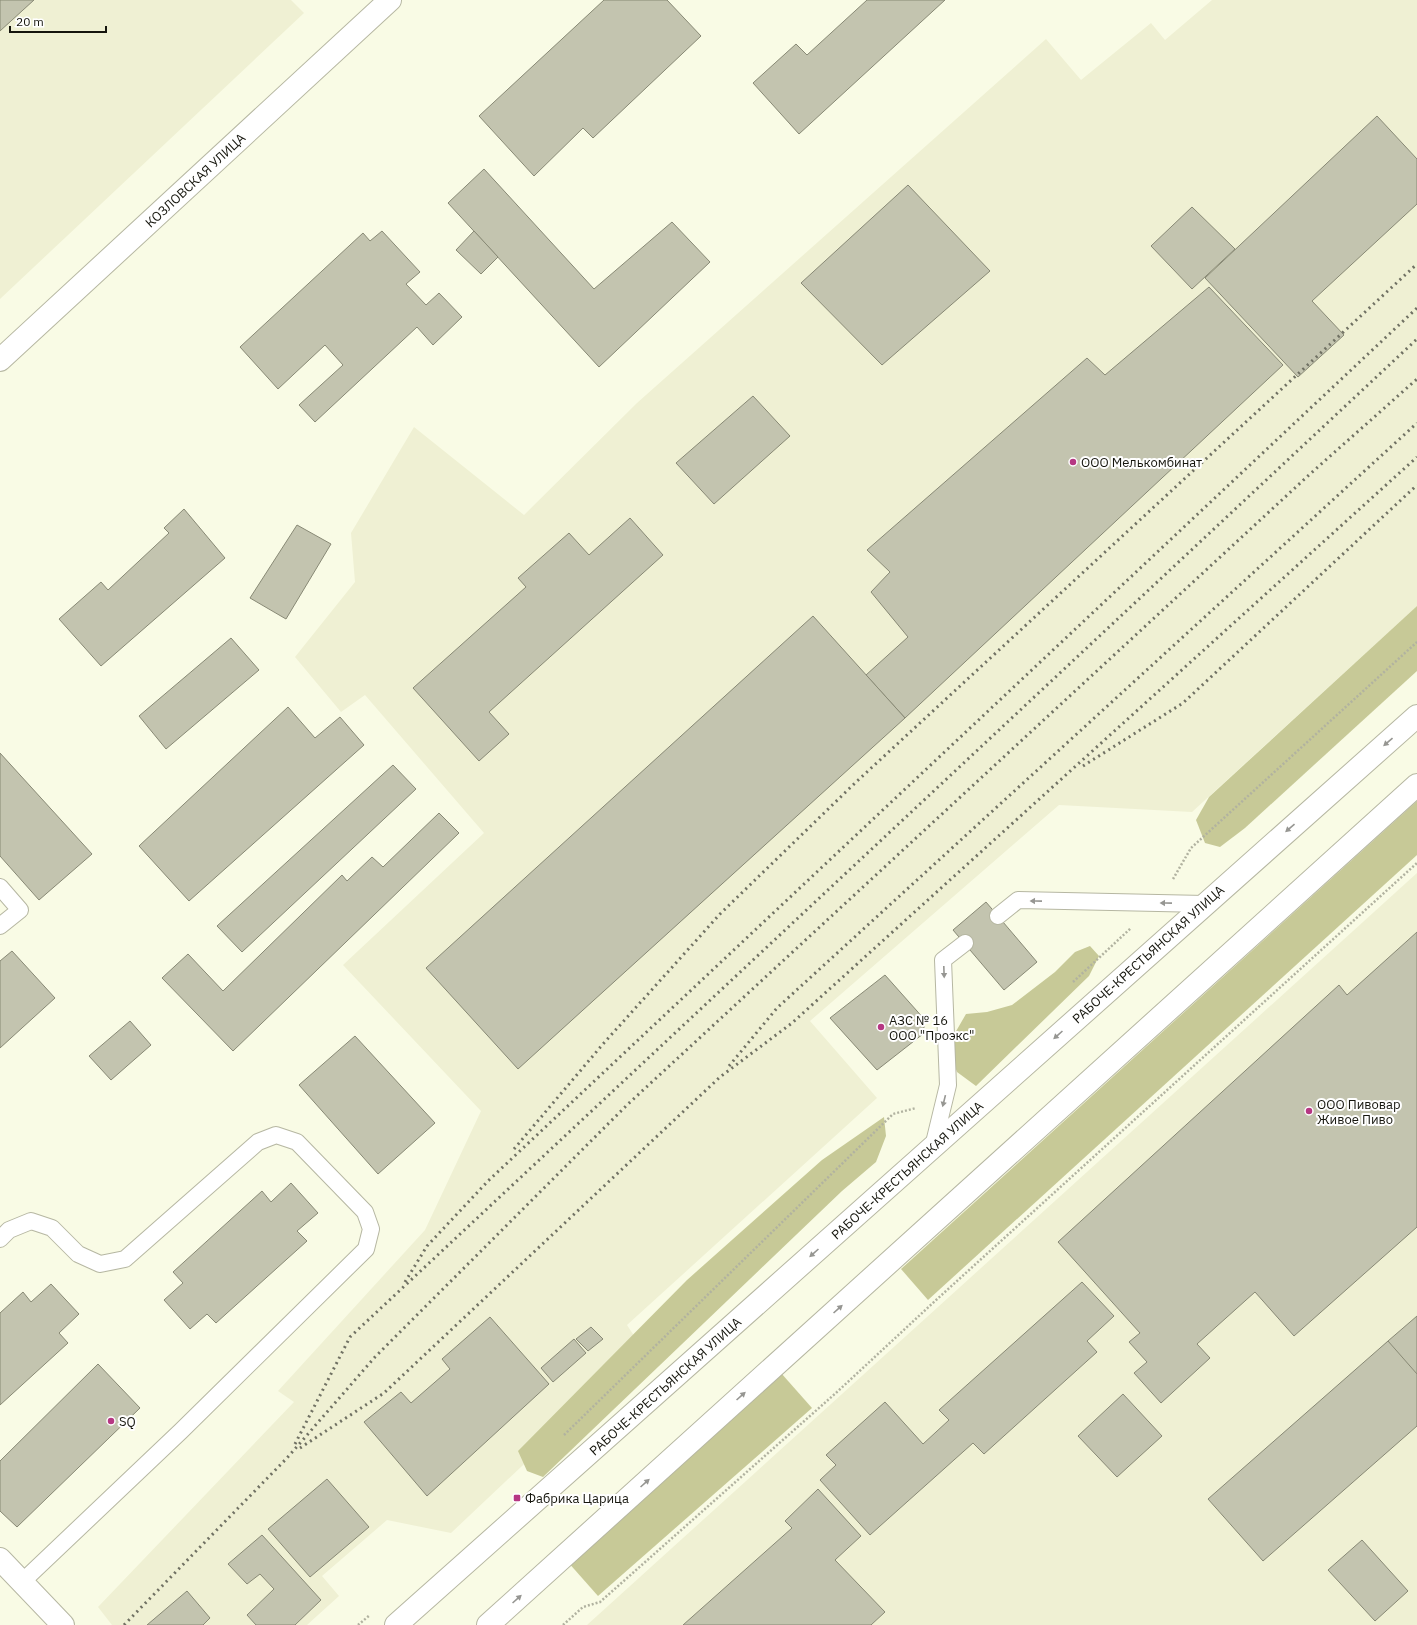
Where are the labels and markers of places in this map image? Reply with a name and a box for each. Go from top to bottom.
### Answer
place label: ООО Мелькомбинат [1081,454,1202,471]
marker: ООО Мелькомбинат [1068,457,1078,467]
place label: АЗС № 16 ООО "Проэкс" [889,1012,974,1044]
marker: АЗС № 16 ООО "Проэкс" [876,1022,886,1032]
place label: ООО Пивовар Живое Пиво [1317,1096,1401,1128]
marker: ООО Пивовар Живое Пиво [1304,1106,1314,1116]
place label: SQ [119,1413,136,1430]
marker: SQ [106,1416,116,1426]
place label: Фабрика Царица [525,1490,629,1507]
marker: Фабрика Царица [512,1493,522,1503]

